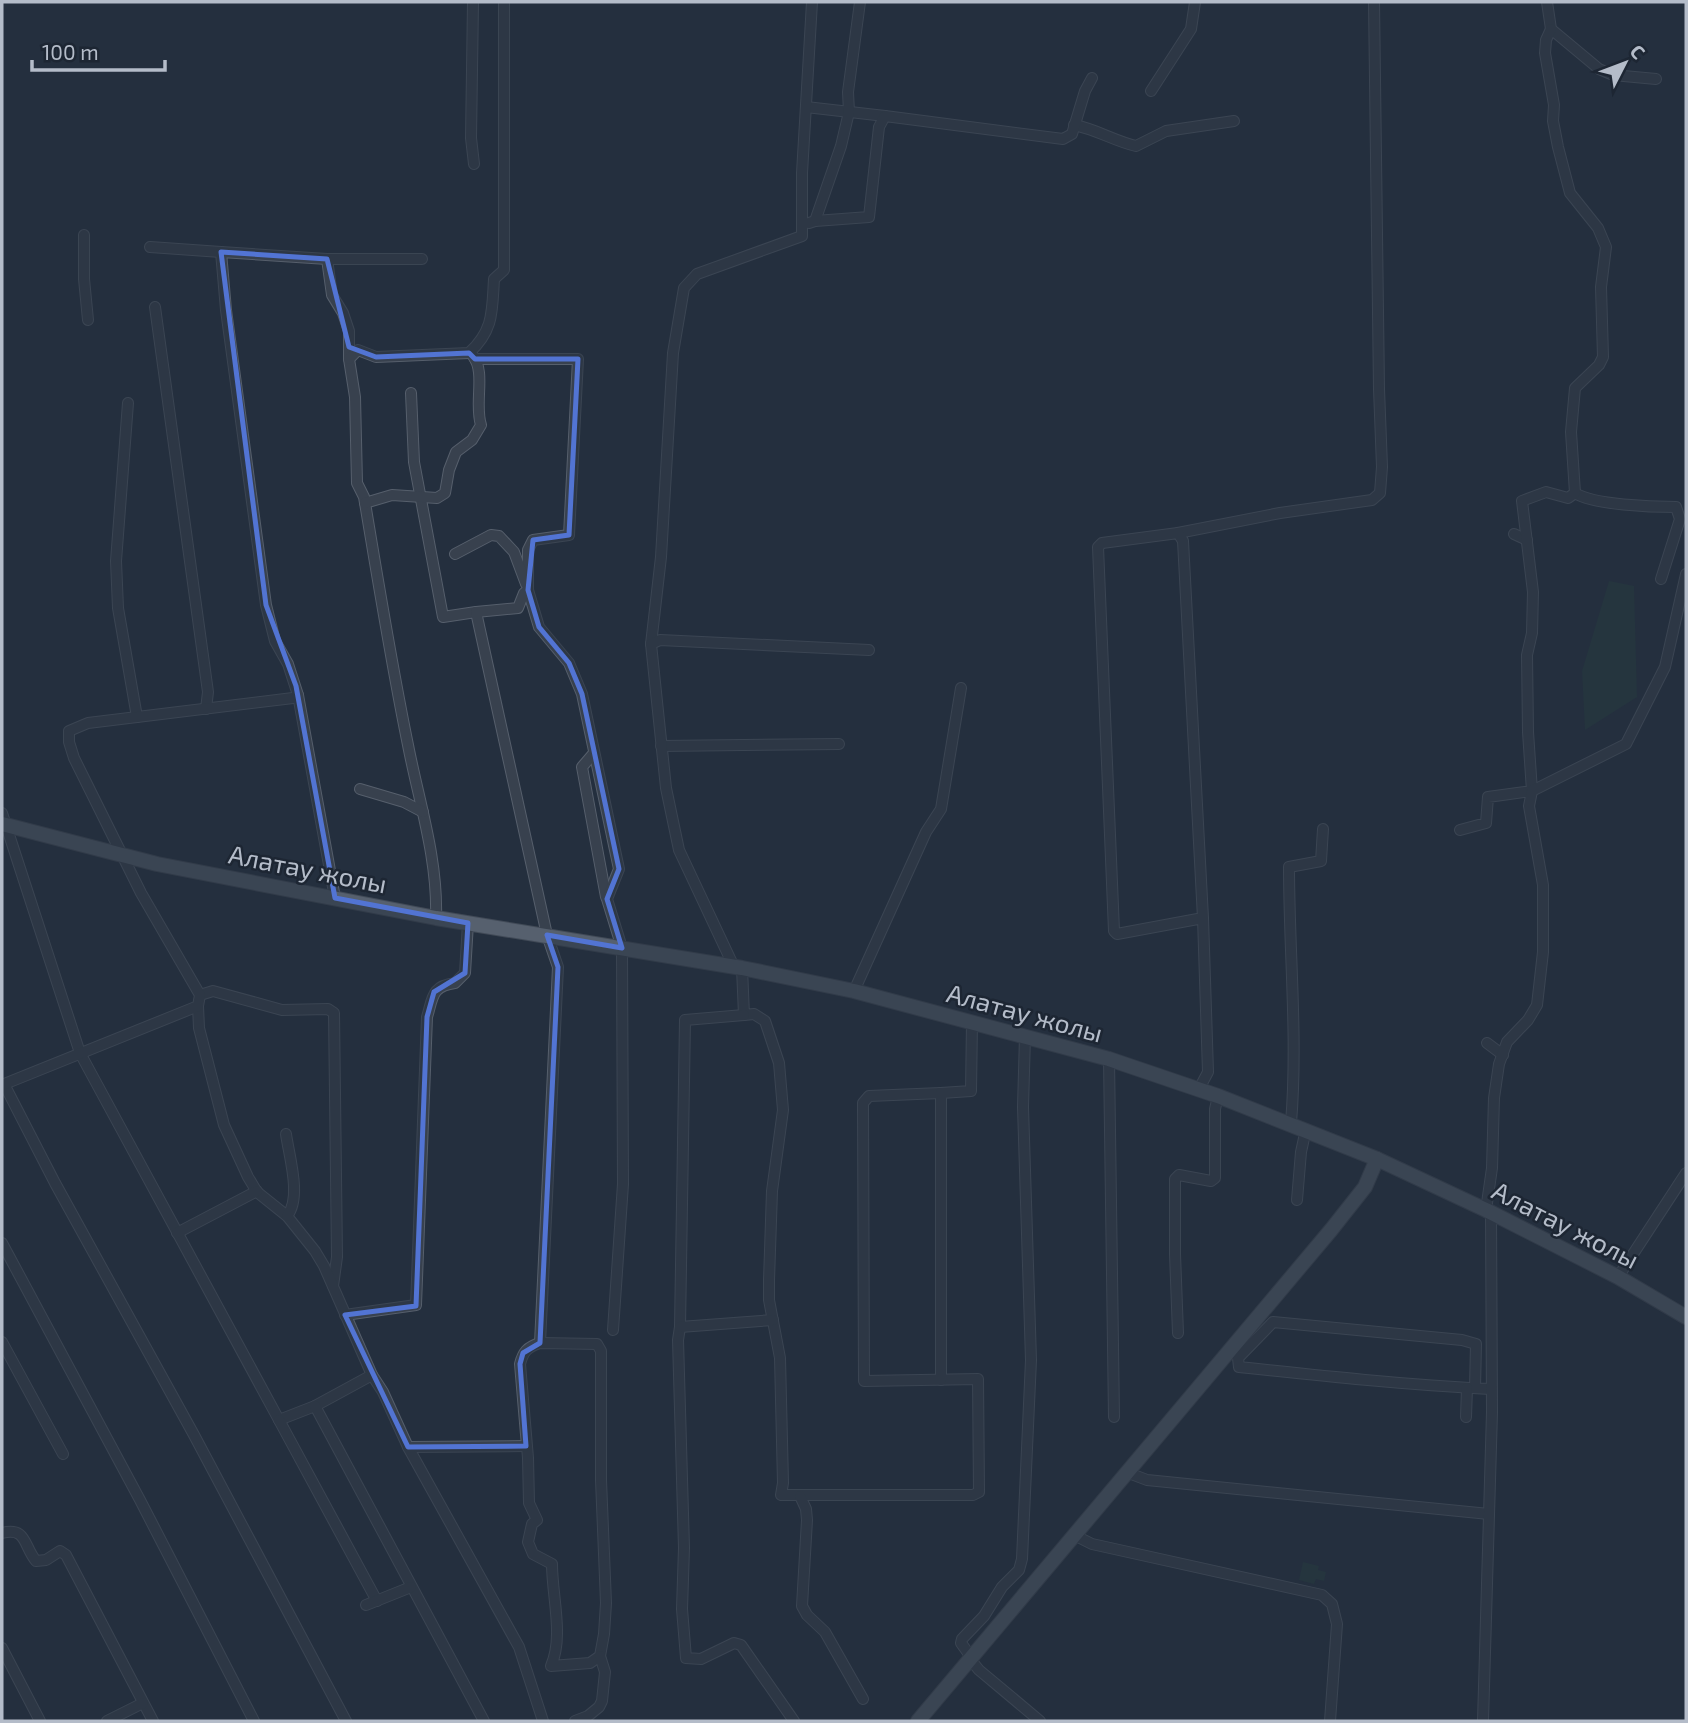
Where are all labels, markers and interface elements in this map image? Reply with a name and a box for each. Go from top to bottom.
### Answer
scale bar [32,28,164,72]
north arrow [1590,28,1660,98]
text: 100 m [42,39,99,64]
text: С [1626,39,1650,63]
street label: Алатау жолы [226,837,390,899]
street label: Алатау жолы [943,976,1106,1049]
street label: Алатау жолы [1487,1174,1644,1275]

